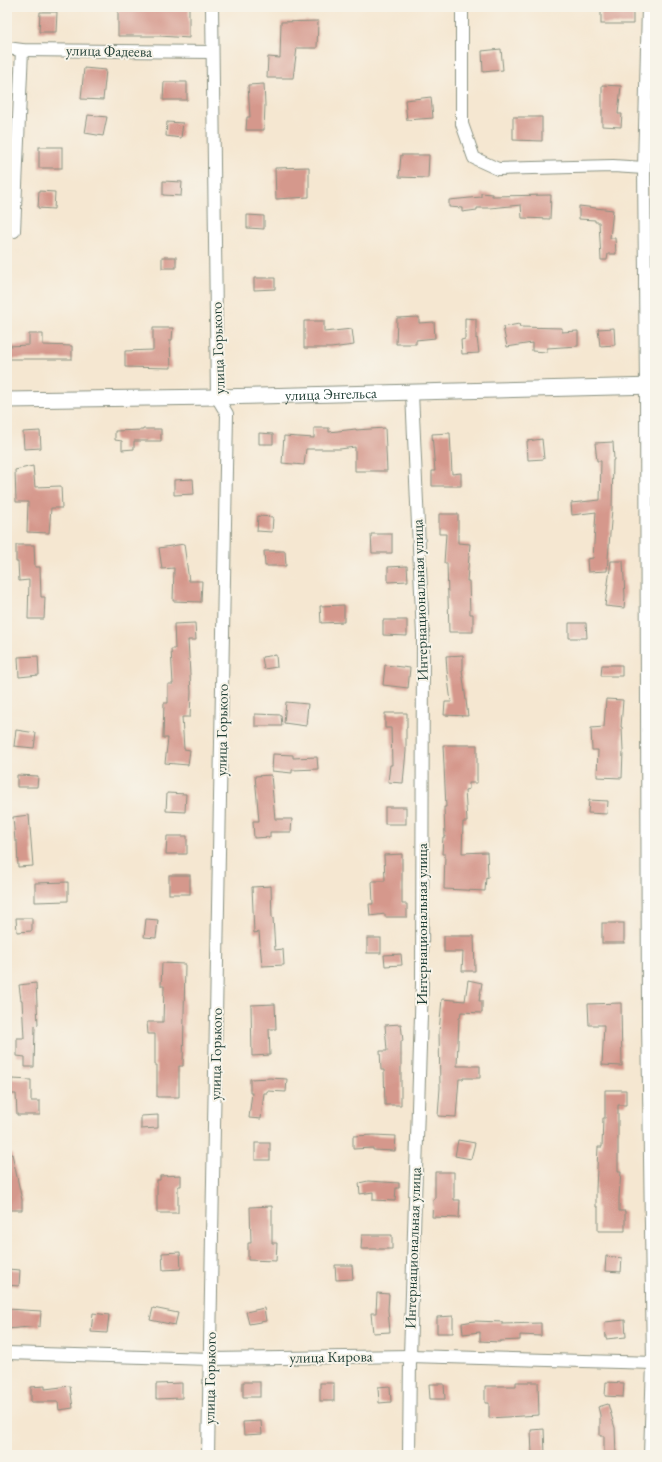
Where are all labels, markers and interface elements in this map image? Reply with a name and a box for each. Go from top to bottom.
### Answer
street label: улица Фадеева [66,40,152,61]
street label: улица Горького [206,301,229,395]
street label: улица Энгельса [285,383,377,404]
street label: Интернациональная улица [407,519,432,681]
street label: улица Горького [211,684,232,776]
street label: Интернациональная улица [412,843,431,1005]
street label: улица Горького [205,1008,226,1100]
street label: Интернациональная улица [400,1167,425,1329]
street label: улица Горького [199,1332,220,1424]
street label: улица Кирова [289,1346,373,1367]

